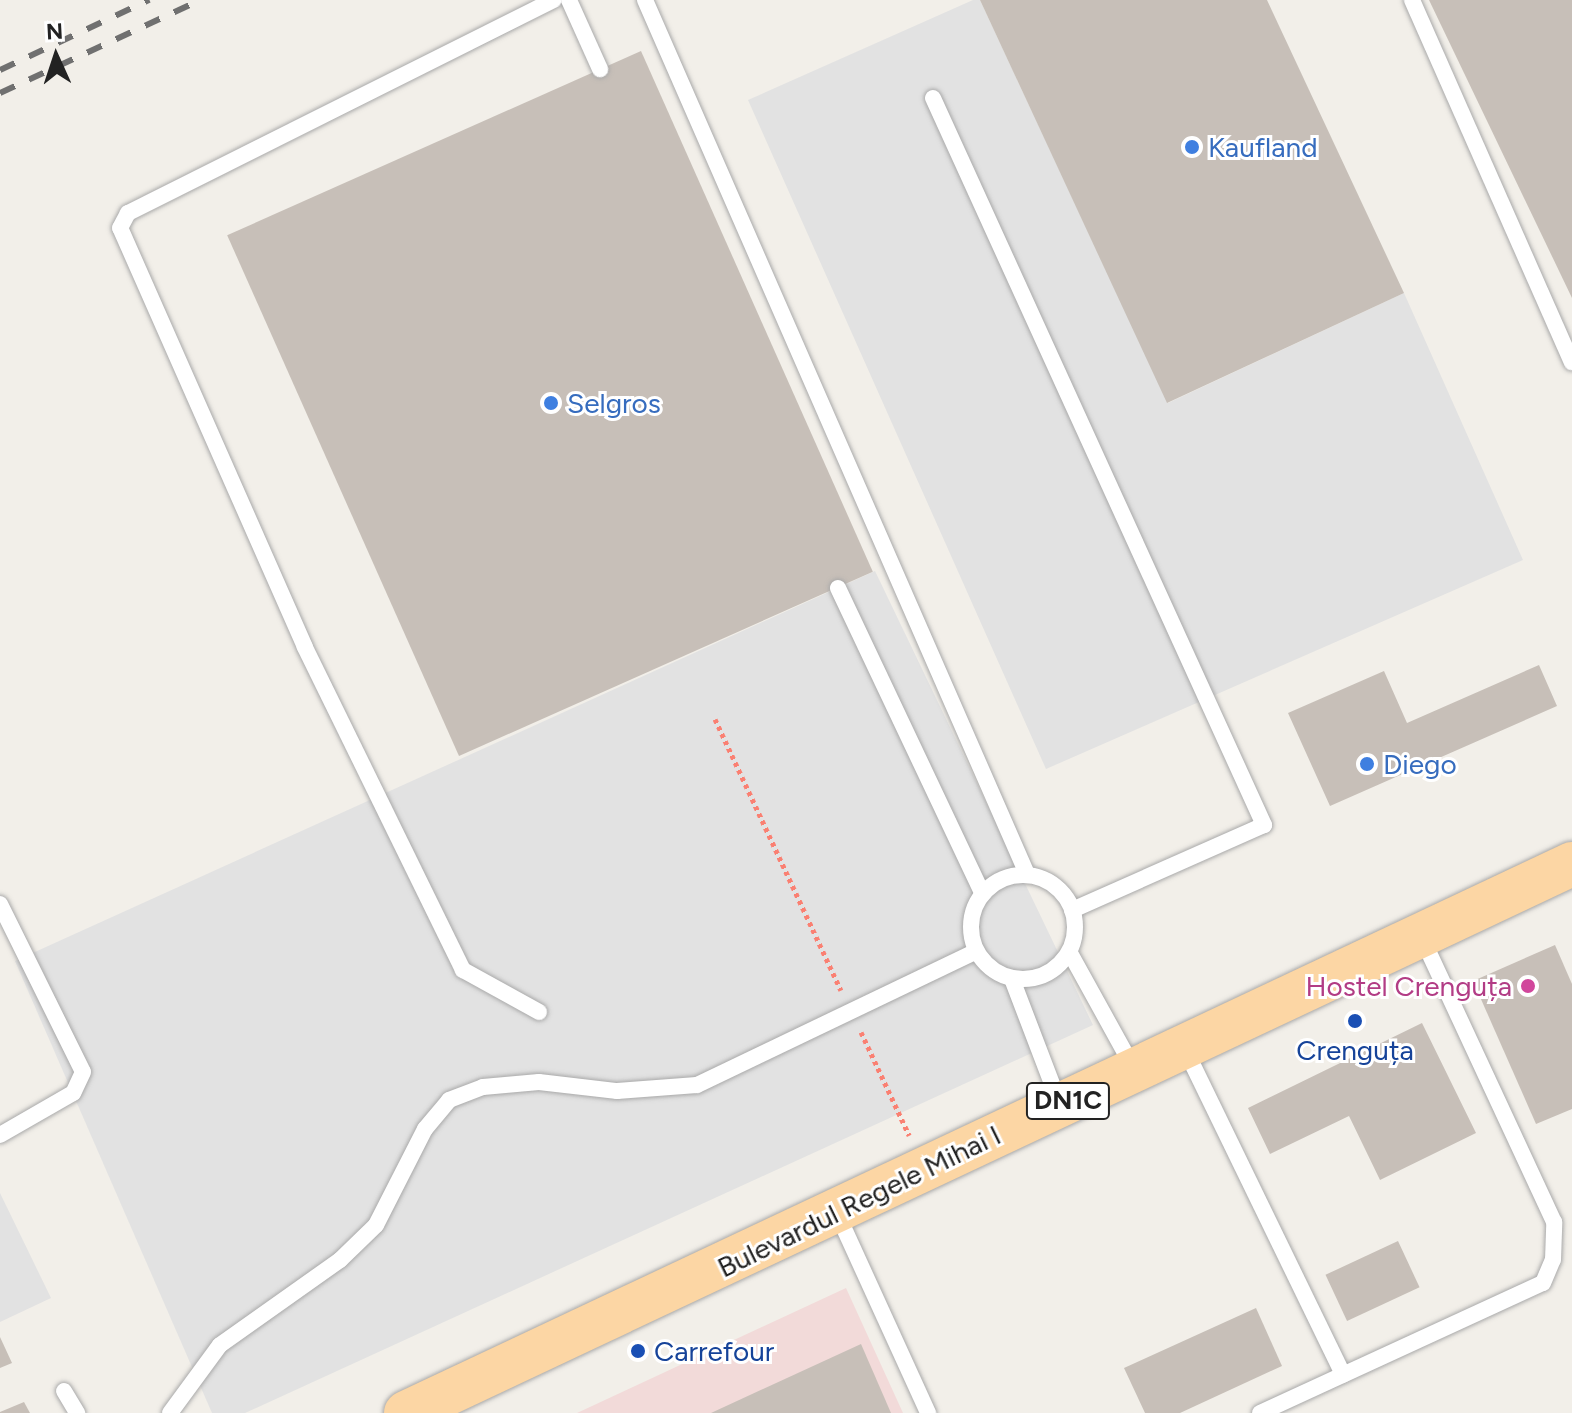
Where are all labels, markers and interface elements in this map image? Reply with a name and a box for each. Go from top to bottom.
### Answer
north arrow [16,16,96,96]
text: N [46,18,64,45]
place label: Kaufland [1208,130,1318,164]
marker: Kaufland [1183,138,1201,156]
place label: Selgros [567,386,661,420]
marker: Selgros [542,394,560,412]
place label: Diego [1383,747,1457,781]
marker: Diego [1358,755,1376,773]
place label: Hostel Crenguța [1305,969,1512,1003]
marker: Hostel Crenguța [1519,977,1537,995]
marker: Crenguța [1346,1012,1364,1030]
place label: Crenguța [1296,1033,1414,1067]
road number: DN1C [1024,1079,1112,1123]
street label: Bulevardul Regele Mihai I [712,1118,1006,1284]
place label: Carrefour [654,1334,774,1368]
marker: Carrefour [629,1342,647,1360]

